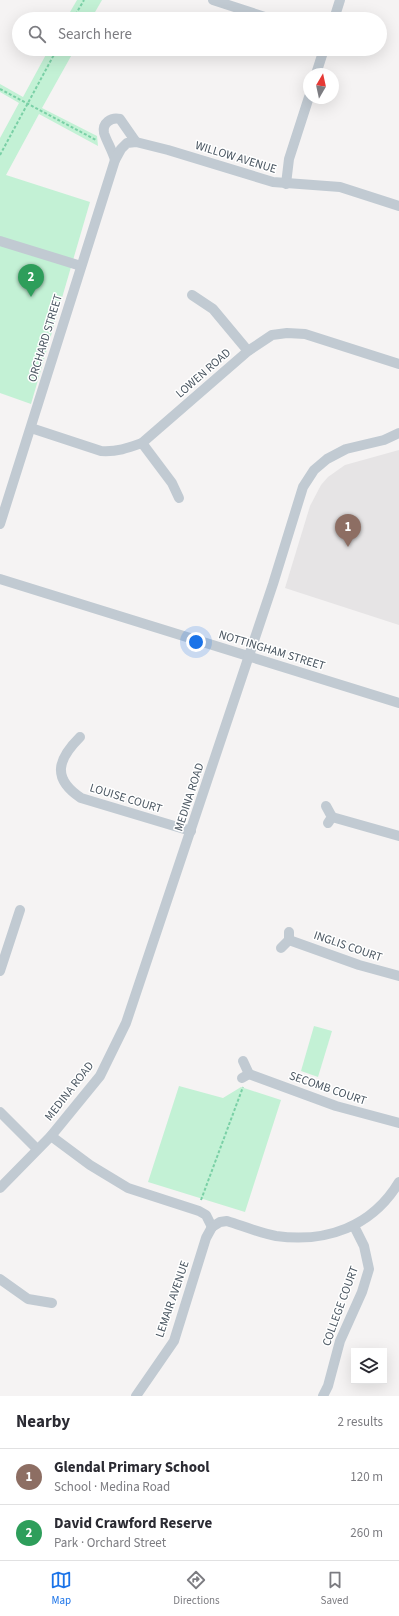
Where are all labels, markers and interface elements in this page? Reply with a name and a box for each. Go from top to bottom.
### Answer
search box [12,12,387,56]
icon: search [26,23,48,45]
text: Search here [58,24,132,45]
north arrow [303,68,339,104]
street label: WILLOW AVENUE [193,137,279,178]
pin: 2 [18,264,44,297]
street label: ORCHARD STREET [24,292,67,384]
street label: LOWEN ROAD [172,345,235,402]
pin: 1 [335,514,361,547]
street label: NOTTINGHAM STREET [216,626,328,675]
your location [186,632,206,652]
street label: MEDINA ROAD [170,761,209,833]
street label: LOUISE COURT [88,779,165,818]
street label: INGLIS COURT [311,927,385,966]
street label: MEDINA ROAD [41,1058,98,1124]
street label: SECOMB COURT [287,1067,369,1110]
street label: LEMAIR AVENUE [151,1258,194,1340]
street label: COLLEGE COURT [318,1263,363,1349]
map controls [351,1348,387,1384]
button: layers [351,1348,387,1384]
text: Nearby [16,1410,70,1434]
text: 2 results [338,1413,383,1431]
text: Glendal Primary School [54,1457,210,1478]
text: 1 [26,1468,32,1486]
text: 120 m [350,1468,383,1486]
text: School · Medina Road [54,1478,170,1496]
text: David Crawford Reserve [54,1513,212,1534]
text: 2 [26,1524,32,1542]
text: 260 m [350,1524,383,1542]
text: Park · Orchard Street [54,1534,166,1552]
tab: Map [50,1569,72,1608]
tab: Directions [173,1569,220,1608]
tab: Saved [321,1569,349,1608]

